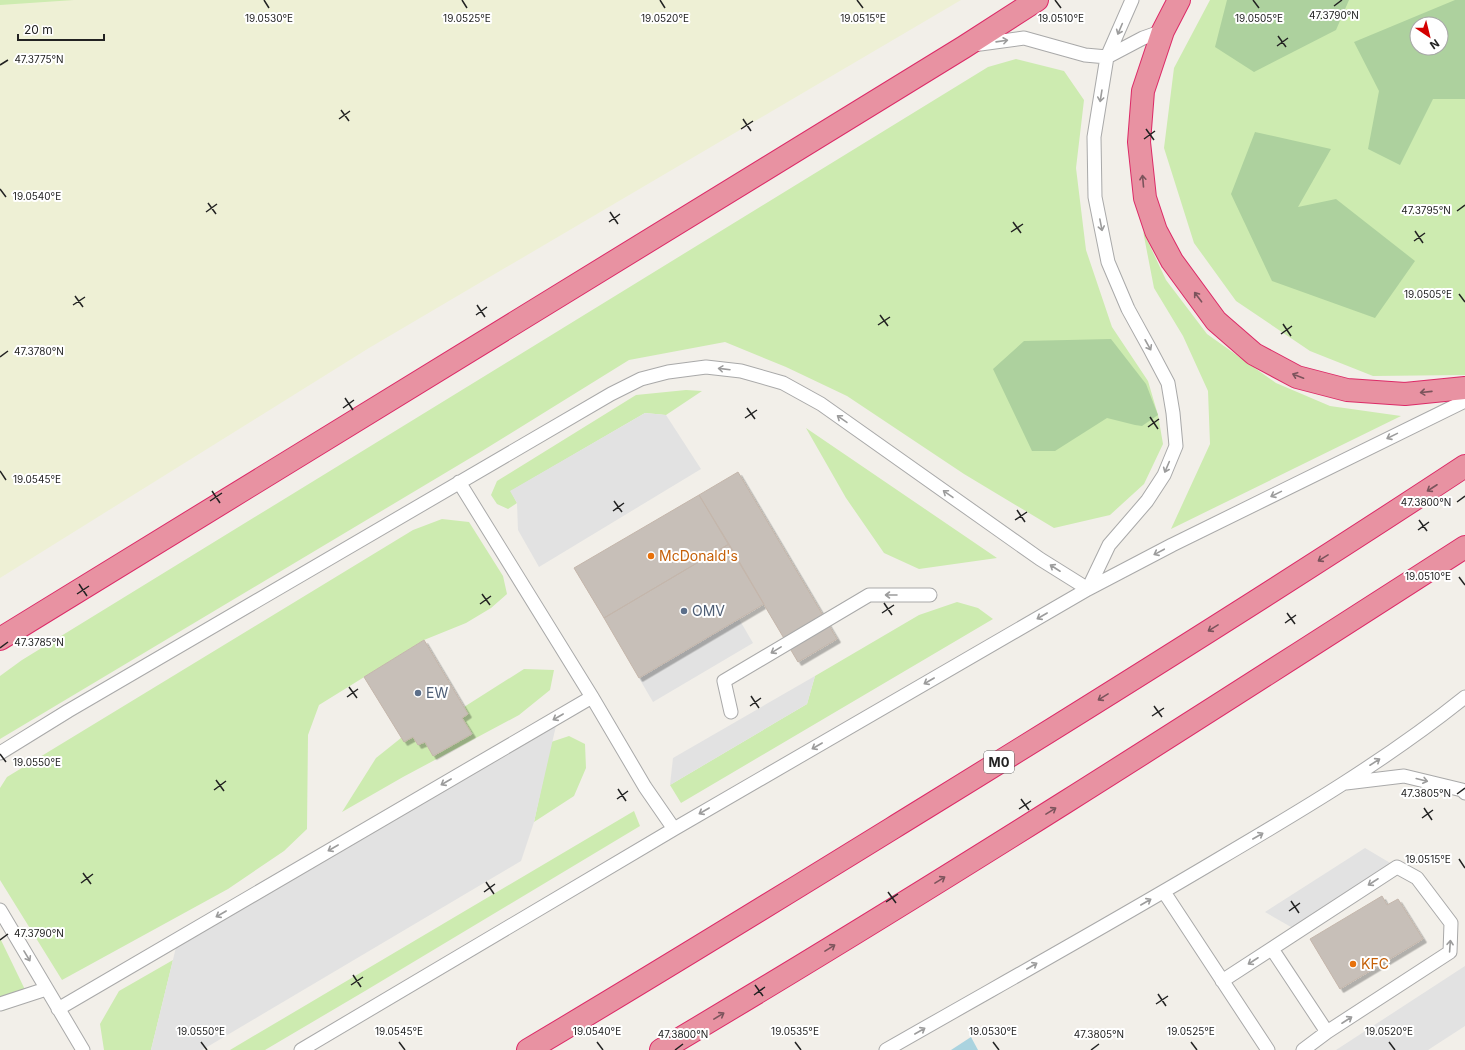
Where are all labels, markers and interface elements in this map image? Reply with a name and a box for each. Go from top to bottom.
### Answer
text: 47.3790°N [1309,9,1359,21]
text: 19.0530°E [245,12,293,24]
text: 19.0525°E [443,12,491,24]
text: 19.0520°E [641,12,689,24]
text: 19.0515°E [840,12,886,24]
text: 19.0510°E [1038,12,1084,24]
text: 19.0505°E [1235,12,1283,24]
scale bar [18,16,104,42]
north arrow [1409,16,1449,56]
text: 20 m [24,22,53,37]
one-way arrow [1116,22,1123,34]
text: N [1427,36,1442,52]
one-way arrow [995,37,1008,45]
text: 47.3775°N [14,53,64,65]
one-way arrow [1097,89,1105,102]
one-way arrow [1139,175,1147,188]
text: 19.0540°E [13,190,61,202]
text: 47.3795°N [1401,204,1451,216]
one-way arrow [1097,218,1105,231]
text: 19.0505°E [1404,288,1452,300]
one-way arrow [1194,291,1203,302]
one-way arrow [1145,339,1152,351]
text: 47.3780°N [14,345,64,357]
one-way arrow [718,365,731,373]
one-way arrow [1293,372,1305,380]
one-way arrow [1420,388,1433,396]
one-way arrow [837,415,848,423]
one-way arrow [1387,433,1399,440]
one-way arrow [1162,461,1170,473]
text: 19.0545°E [13,473,61,485]
one-way arrow [1427,484,1438,492]
one-way arrow [943,490,954,498]
one-way arrow [1270,490,1282,498]
text: 47.3800°N [1401,496,1451,508]
place label: McDonald's [659,547,738,564]
one-way arrow [1153,548,1165,556]
marker: McDonald's [646,551,656,561]
one-way arrow [1317,555,1329,563]
one-way arrow [1049,564,1061,572]
text: 19.0510°E [1405,570,1451,582]
one-way arrow [885,591,898,599]
place label: OMV [692,602,725,619]
marker: OMV [679,606,689,616]
one-way arrow [1036,612,1048,620]
one-way arrow [1208,624,1219,632]
text: 47.3785°N [14,636,64,648]
one-way arrow [770,646,782,654]
one-way arrow [923,677,935,685]
place label: EW [426,684,448,701]
marker: EW [413,688,423,698]
one-way arrow [1098,693,1109,701]
one-way arrow [552,713,564,721]
one-way arrow [811,742,823,750]
road number: M0 [984,751,1014,773]
text: 19.0550°E [13,756,61,768]
one-way arrow [1369,758,1381,766]
one-way arrow [1416,777,1429,785]
one-way arrow [440,779,452,787]
text: 47.3805°N [1401,787,1451,799]
one-way arrow [698,807,710,815]
one-way arrow [1045,807,1057,815]
one-way arrow [1252,832,1264,840]
one-way arrow [327,845,339,853]
text: 19.0515°E [1405,853,1451,865]
one-way arrow [934,875,946,883]
one-way arrow [1367,879,1379,887]
one-way arrow [1139,897,1151,905]
one-way arrow [215,910,227,918]
text: 47.3790°N [14,927,64,939]
one-way arrow [1446,940,1453,953]
one-way arrow [824,944,835,952]
one-way arrow [23,950,31,961]
place label: KFC [1361,955,1389,972]
one-way arrow [1248,957,1259,965]
marker: KFC [1348,959,1358,969]
one-way arrow [1026,962,1038,969]
one-way arrow [713,1012,724,1020]
one-way arrow [1341,1016,1352,1024]
text: 19.0550°E [177,1025,225,1037]
text: 19.0545°E [375,1025,423,1037]
text: 19.0540°E [573,1025,621,1037]
text: 19.0535°E [771,1025,819,1037]
text: 19.0530°E [969,1025,1017,1037]
text: 19.0525°E [1167,1025,1215,1037]
text: 19.0520°E [1365,1025,1413,1037]
one-way arrow [914,1026,926,1034]
text: 47.3800°N [658,1028,708,1040]
text: 47.3805°N [1074,1028,1124,1040]

